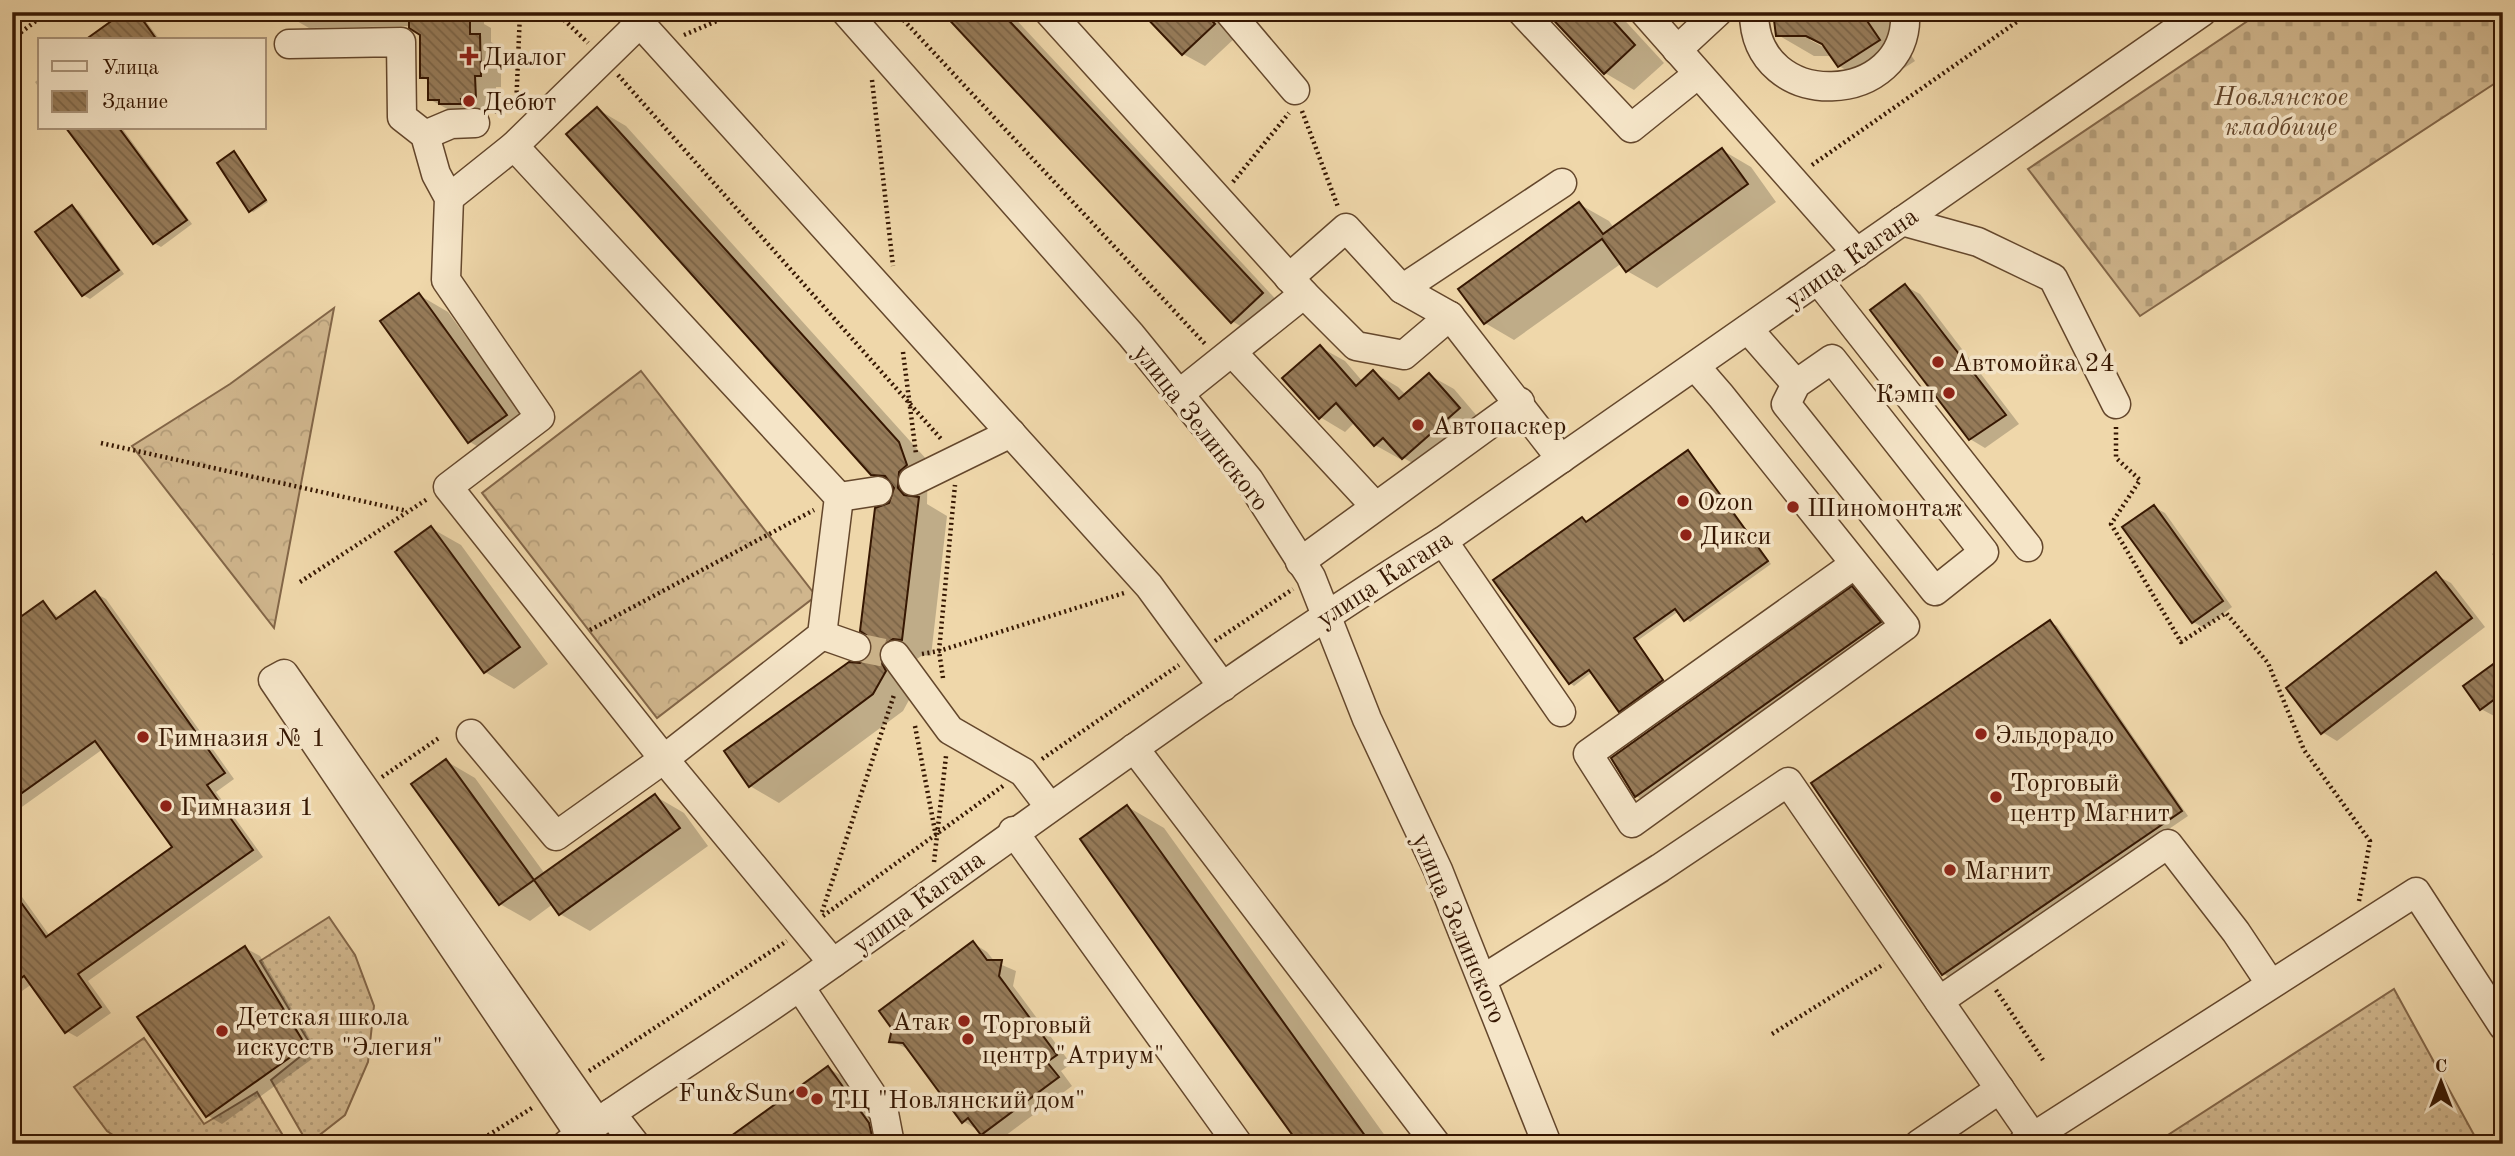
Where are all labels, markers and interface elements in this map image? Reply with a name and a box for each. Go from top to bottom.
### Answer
legend [38,38,266,130]
place label: Диалог [483,45,566,71]
marker: Диалог [461,48,477,64]
text: Улица [102,58,159,79]
park label: Новлянское кладбище [2213,85,2348,141]
place label: Дебют [483,90,557,116]
text: Здание [102,92,168,113]
marker: Дебют [461,93,477,109]
street label: улица Кагана [1781,203,1924,314]
street label: улица Зелинского [1128,340,1273,516]
place label: Автомойка 24 [1952,351,2115,377]
marker: Автомойка 24 [1930,354,1946,370]
place label: Кэмп [1875,382,1935,408]
marker: Кэмп [1941,385,1957,401]
place label: Автопаскер [1432,414,1566,440]
marker: Автопаскер [1410,417,1426,433]
place label: Ozon [1697,490,1754,516]
marker: Ozon [1675,493,1691,509]
place label: Шиномонтаж [1807,496,1963,522]
marker: Шиномонтаж [1785,499,1801,515]
place label: Дикси [1700,524,1772,550]
street label: улица Кагана [1313,526,1458,633]
marker: Дикси [1678,527,1694,543]
place label: Эльдорадо [1995,723,2114,749]
place label: Гимназия № 1 [157,726,326,752]
marker: Эльдорадо [1973,726,1989,742]
marker: Гимназия № 1 [135,729,151,745]
place label: Торговый центр Магнит [2010,771,2170,827]
marker: Торговый центр Магнит [1988,789,2004,805]
place label: Гимназия 1 [180,795,314,821]
marker: Гимназия 1 [158,798,174,814]
street label: улица Зелинского [1406,830,1510,1028]
street label: улица Кагана [848,846,990,959]
place label: Магнит [1964,859,2050,885]
marker: Магнит [1942,862,1958,878]
place label: Детская школа искусств "Элегия" [236,1005,443,1061]
place label: Атак [892,1010,950,1036]
marker: Атак [956,1013,972,1029]
place label: Торговый центр "Атриум" [982,1013,1164,1069]
marker: Детская школа искусств "Элегия" [214,1023,230,1039]
marker: Торговый центр "Атриум" [960,1031,976,1047]
north arrow [2406,1048,2476,1118]
text: С [2435,1058,2447,1077]
place label: Fun&Sun [678,1081,788,1107]
marker: Fun&Sun [794,1084,810,1100]
place label: ТЦ "Новлянский дом" [831,1088,1085,1114]
marker: ТЦ "Новлянский дом" [809,1091,825,1107]

